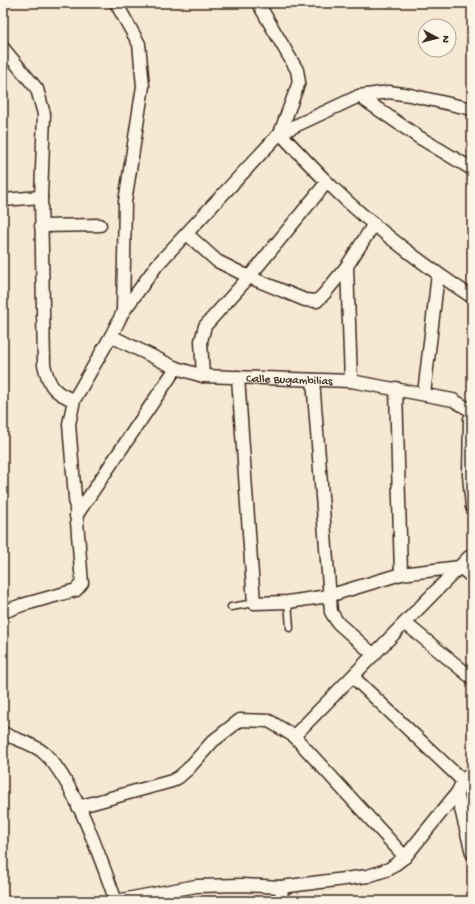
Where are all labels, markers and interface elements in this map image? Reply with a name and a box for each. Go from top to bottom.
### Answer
north arrow [417,18,457,58]
text: N [439,35,451,43]
street label: Calle Bugambilias [246,372,333,389]

